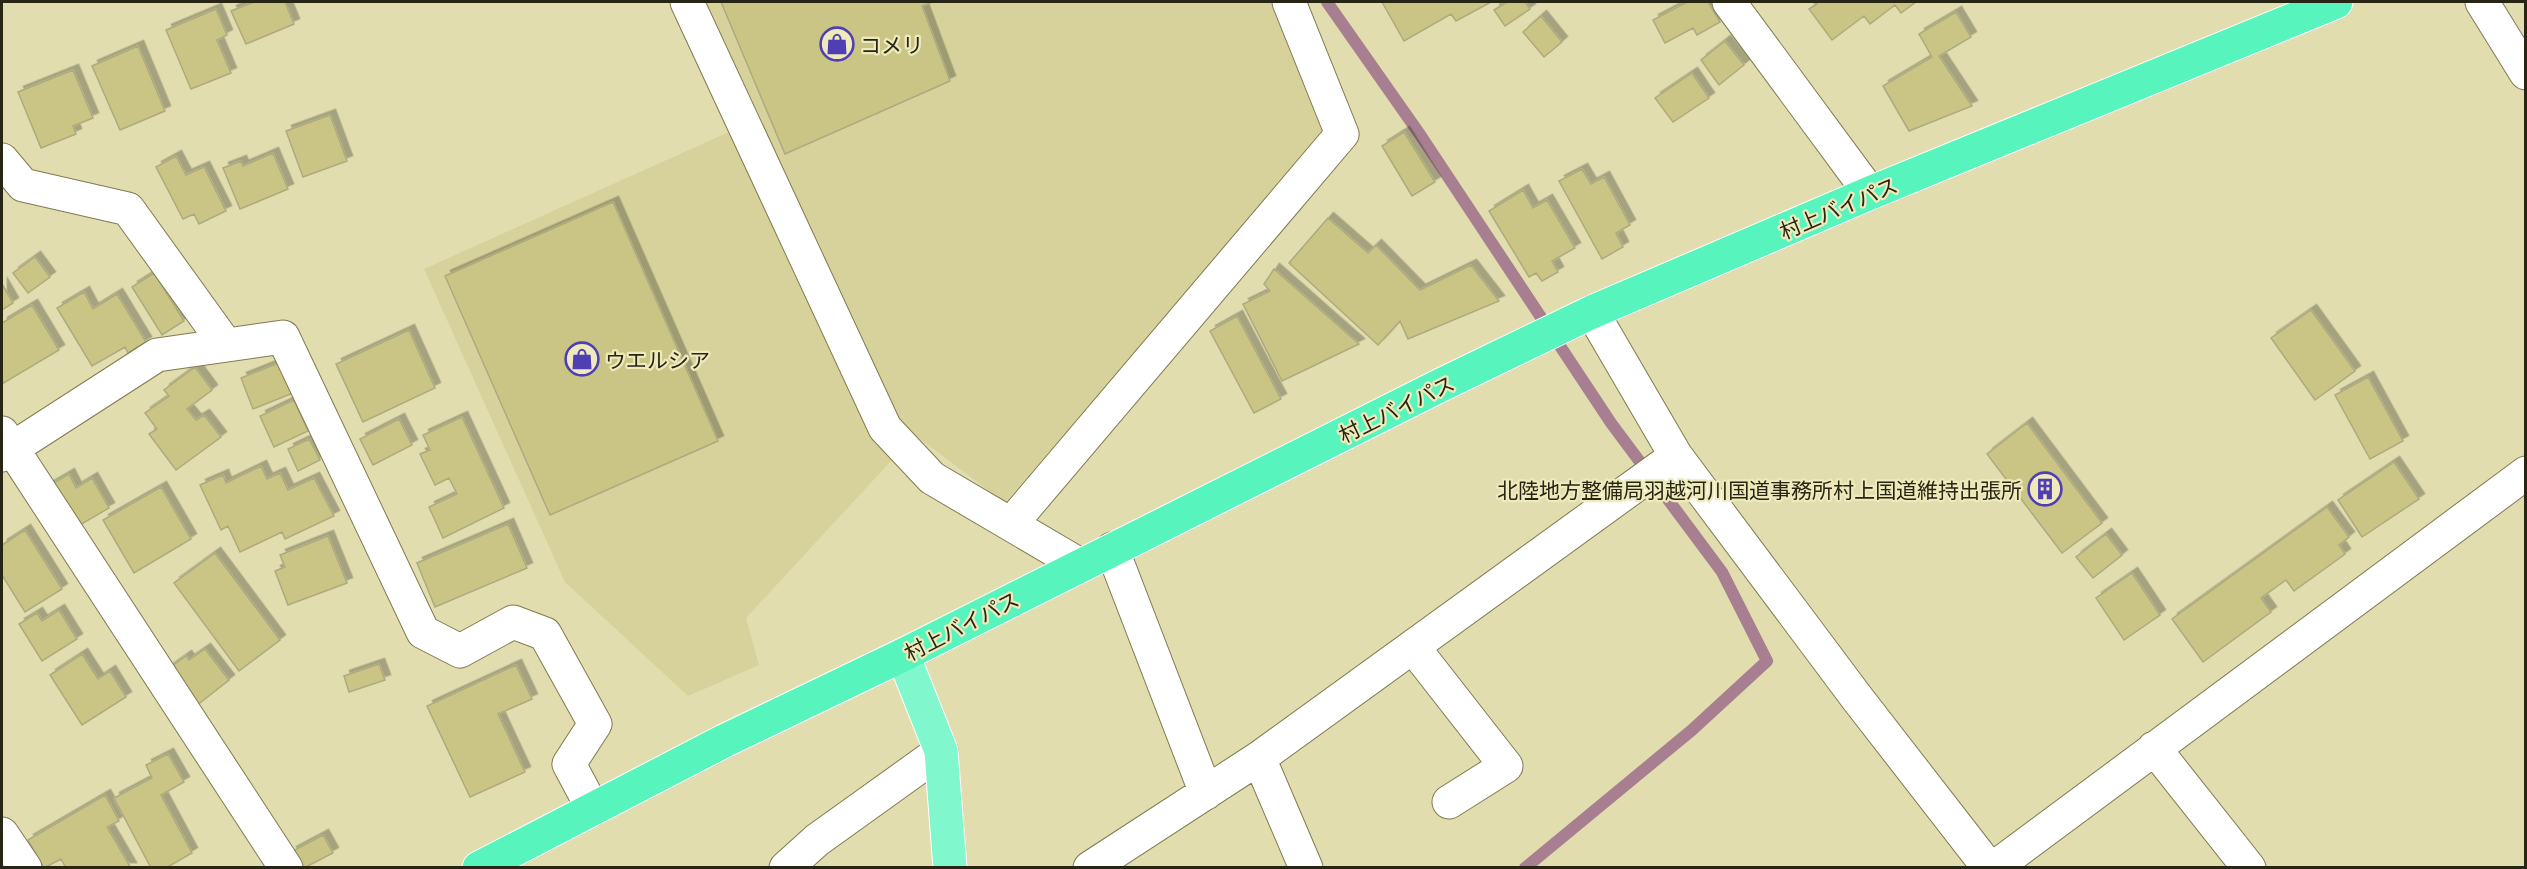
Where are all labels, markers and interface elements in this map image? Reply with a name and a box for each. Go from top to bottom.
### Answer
shop icon: コメリ [819,26,855,62]
place label: コメリ [860,30,923,58]
street label: 村上バイパス [1775,170,1901,244]
shop icon: ウエルシア [564,341,600,377]
place label: ウエルシア [605,345,710,373]
street label: 村上バイパス [1333,368,1459,448]
building icon: 北陸地方整備局羽越河川国道事務所村上国道維持出張所 [2027,471,2063,507]
place label: 北陸地方整備局羽越河川国道事務所村上国道維持出張所 [1497,475,2022,503]
street label: 村上バイパス [899,584,1023,666]

